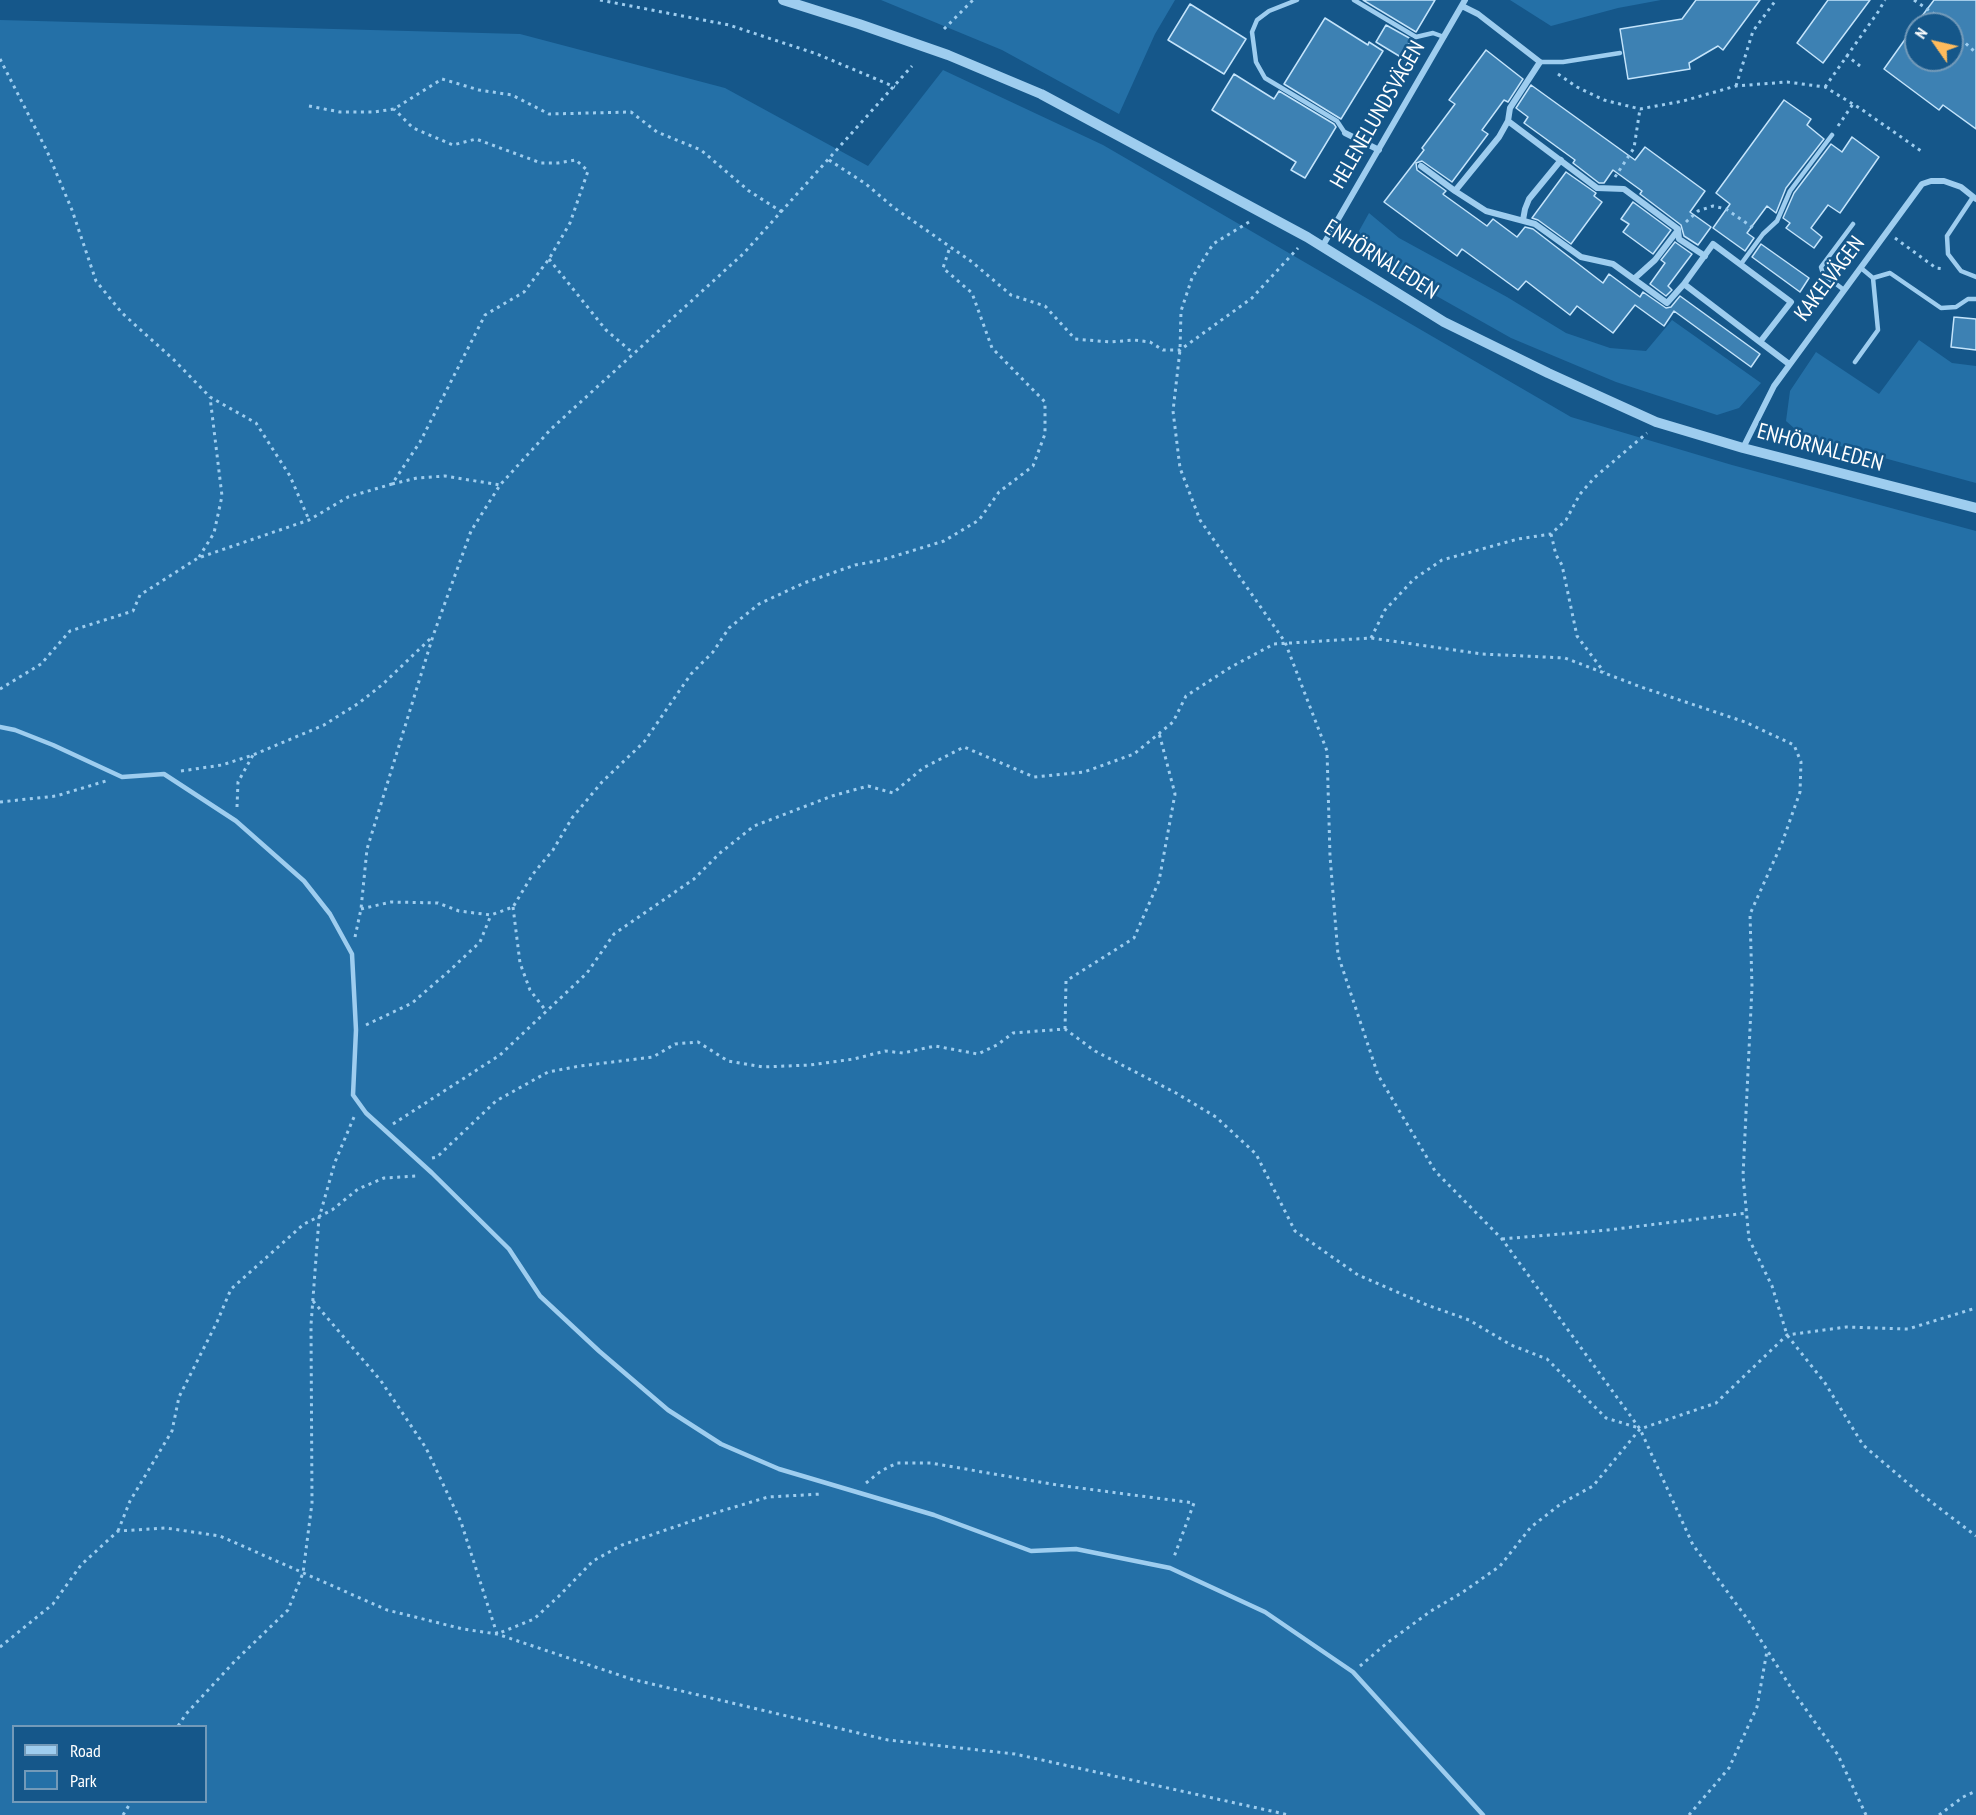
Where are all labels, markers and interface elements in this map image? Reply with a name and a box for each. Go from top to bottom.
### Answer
north arrow [1904,12,1964,72]
text: N [1910,24,1931,42]
street label: HELENELUNDSVÄGEN [1325,37,1431,193]
street label: ENHÖRNALEDEN [1319,215,1443,305]
street label: KAKELVÄGEN [1789,231,1871,327]
street label: ENHÖRNALEDEN [1754,419,1886,477]
legend [12,1725,207,1803]
text: Road [70,1739,101,1762]
text: Park [70,1769,97,1792]

